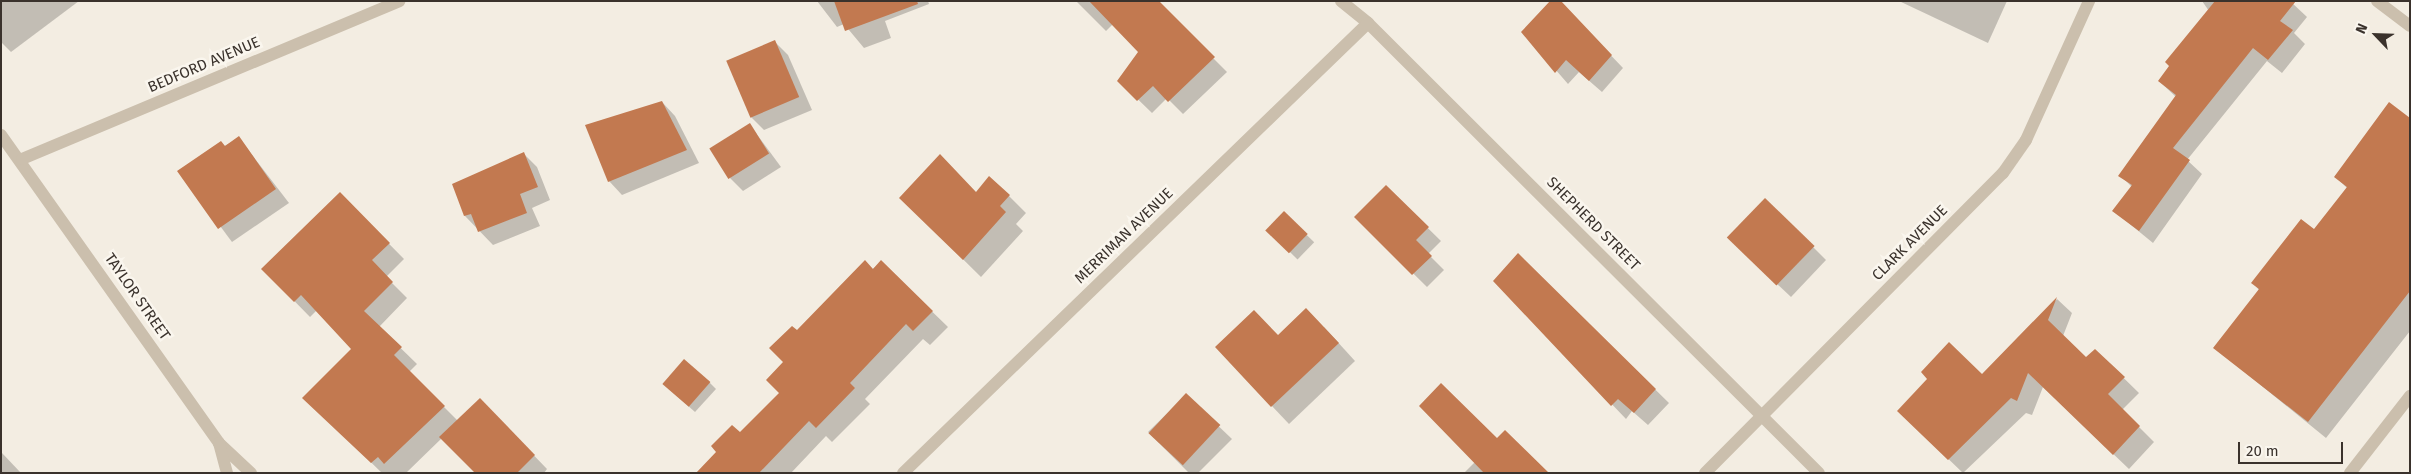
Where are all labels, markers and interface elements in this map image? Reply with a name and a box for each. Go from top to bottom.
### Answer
north arrow [2351,10,2401,60]
text: N [2352,21,2371,36]
street label: BEDFORD AVENUE [145,33,263,97]
street label: SHEPHERD STREET [1543,174,1643,274]
street label: MERRIMAN AVENUE [1071,184,1177,288]
street label: CLARK AVENUE [1869,202,1951,284]
street label: TAYLOR STREET [100,250,174,344]
scale bar [2241,432,2346,464]
text: 20 m [2246,442,2279,460]

